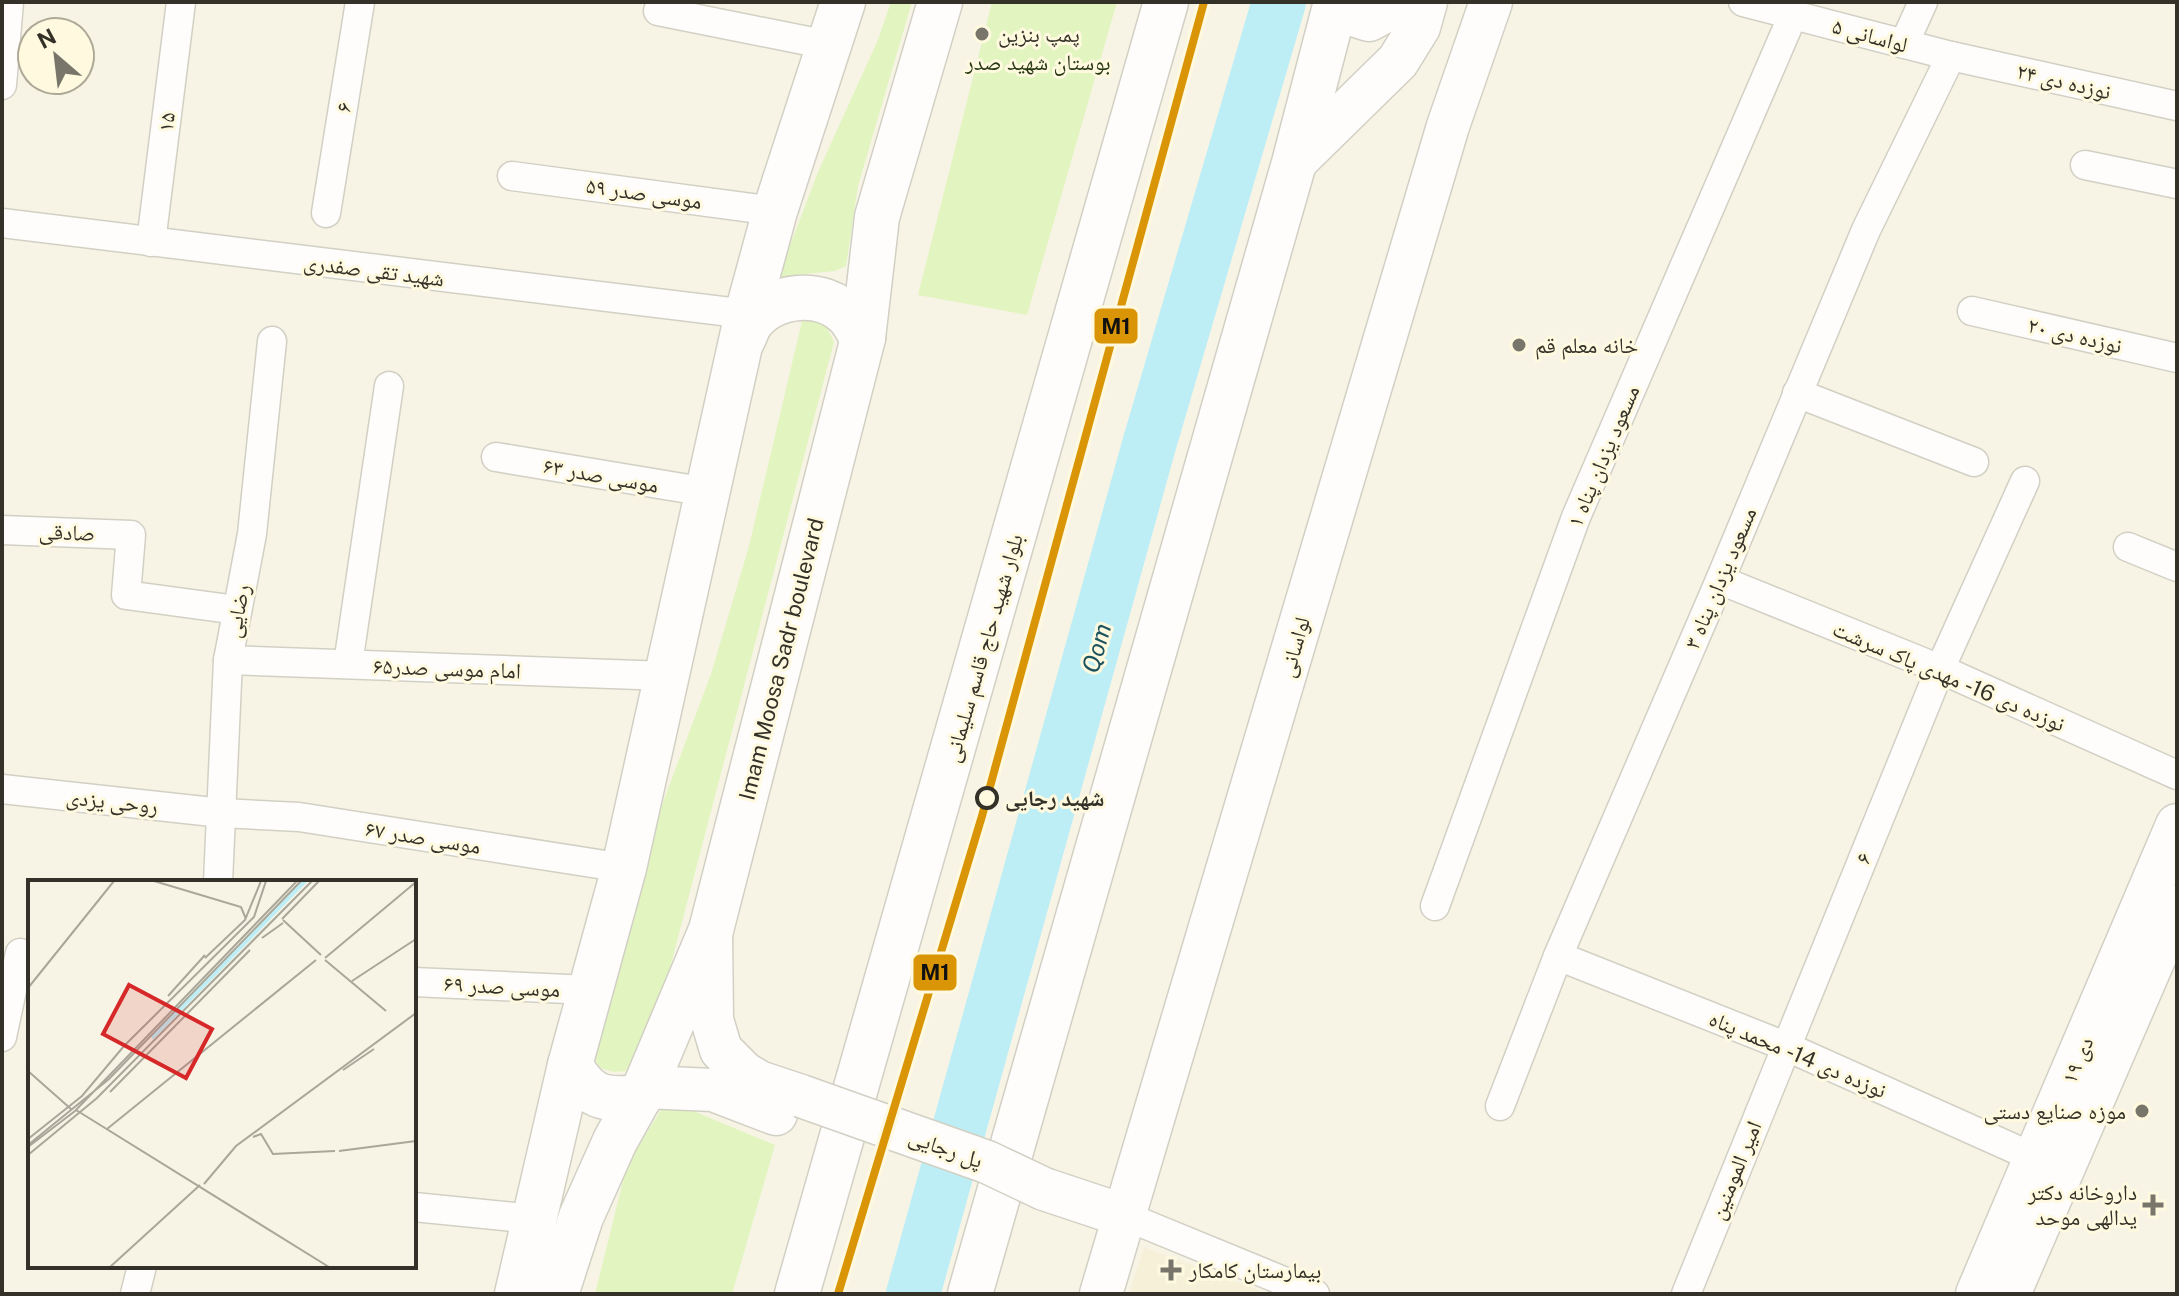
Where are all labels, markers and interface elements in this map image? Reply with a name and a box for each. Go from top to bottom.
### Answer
street label: لواسانی ۵ [1829,13,1910,58]
north arrow [16,16,96,96]
place label: پمپ بنزین [998,21,1080,48]
text: N [33,23,60,54]
marker: پمپ بنزین [973,25,991,43]
park label: بوستان شهید صدر [964,49,1111,76]
street label: نوزده دی ۲۴ [2014,58,2114,105]
street label: ۶ [329,100,357,114]
street label: ۱۵ [152,111,180,133]
street label: موسی صدر ۵۹ [584,172,704,215]
street label: شهید تقی صفدری [302,248,446,293]
line badge: M1 [1093,307,1139,345]
street label: نوزده دی ۲۰ [2025,312,2125,359]
text: M1 [1101,313,1131,339]
place label: خانه معلم قم [1535,332,1638,360]
marker: خانه معلم قم [1510,336,1528,354]
street label: ۱ مسعود یزدان پناه [1561,381,1646,531]
street label: موسی صدر ۶۳ [541,452,661,499]
street label: ۳ مسعود یزدان پناه [1678,503,1763,653]
street label: Imam Moosa Sadr boulevard [733,515,829,803]
street label: صادقی [38,518,96,547]
street label: بلوار شهید حاج قاسم سلیمانی [938,531,1030,766]
street label: رضایی [219,582,256,640]
street label: لواسانی [1273,614,1316,680]
street label: نوزده دی 16 - مهدی پاک سرشت [1828,615,2069,738]
water label: Qom [1076,620,1116,676]
street label: امام موسی صدر۶۵ [372,652,522,686]
street label: روحی یزدی [65,783,159,820]
place label: شهید رجایی [1005,785,1104,812]
marker: شهید رجایی [976,787,998,809]
street label: موسی صدر ۶۷ [363,815,483,860]
street label: ۶ [1849,848,1877,867]
inset map [28,880,416,1268]
line badge: M1 [912,953,958,992]
text: M1 [920,959,950,985]
street label: موسی صدر ۶۹ [443,970,561,1003]
street label: نوزده دی 14 - محمد پناه [1705,1005,1891,1104]
street label: ۱۹ دی [2056,1033,2099,1087]
place label: موزه صنایع دستی [1984,1098,2126,1125]
marker: موزه صنایع دستی [2133,1102,2151,1120]
street label: امیر المومنین [1703,1117,1767,1223]
street label: پل رجایی [905,1123,986,1174]
place label: داروخانه دکتر یدالهی موحد [2027,1179,2137,1231]
marker: داروخانه دکتر یدالهی موحد [2144,1196,2162,1214]
place label: بیمارستان کامکار [1188,1257,1321,1284]
marker: بیمارستان کامکار [1160,1259,1182,1281]

